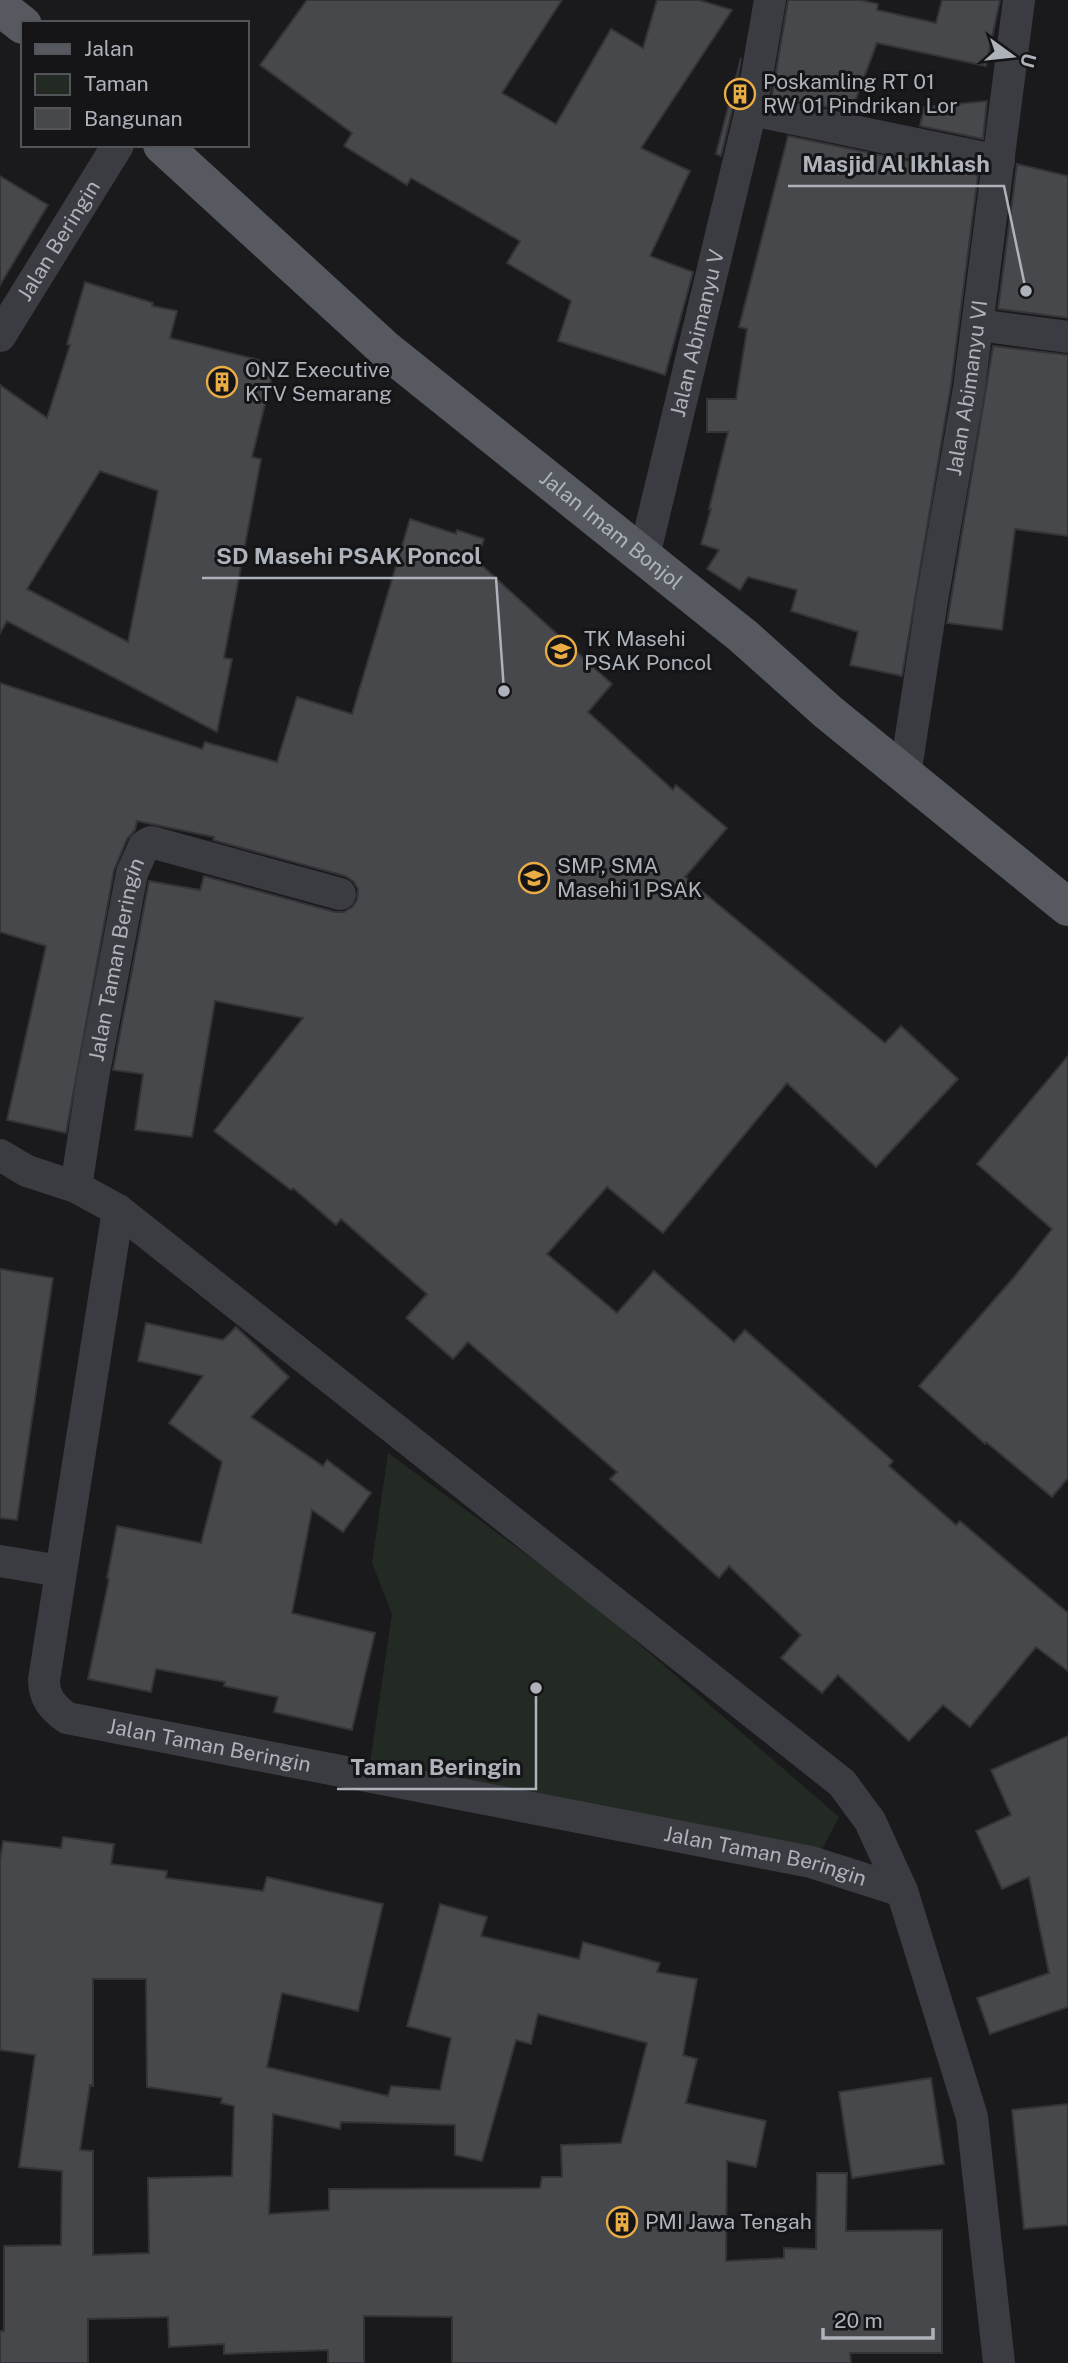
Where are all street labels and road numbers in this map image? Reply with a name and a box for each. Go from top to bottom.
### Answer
street label: Jalan Beringin [12,176,105,305]
street label: Jalan Abimanyu V [665,247,729,419]
street label: Jalan Abimanyu VI [941,299,992,478]
street label: Jalan Imam Bonjol [535,465,688,595]
street label: Jalan Taman Beringin [83,854,149,1063]
street label: Jalan Taman Beringin [105,1713,313,1777]
street label: Jalan Taman Beringin [662,1821,870,1891]

